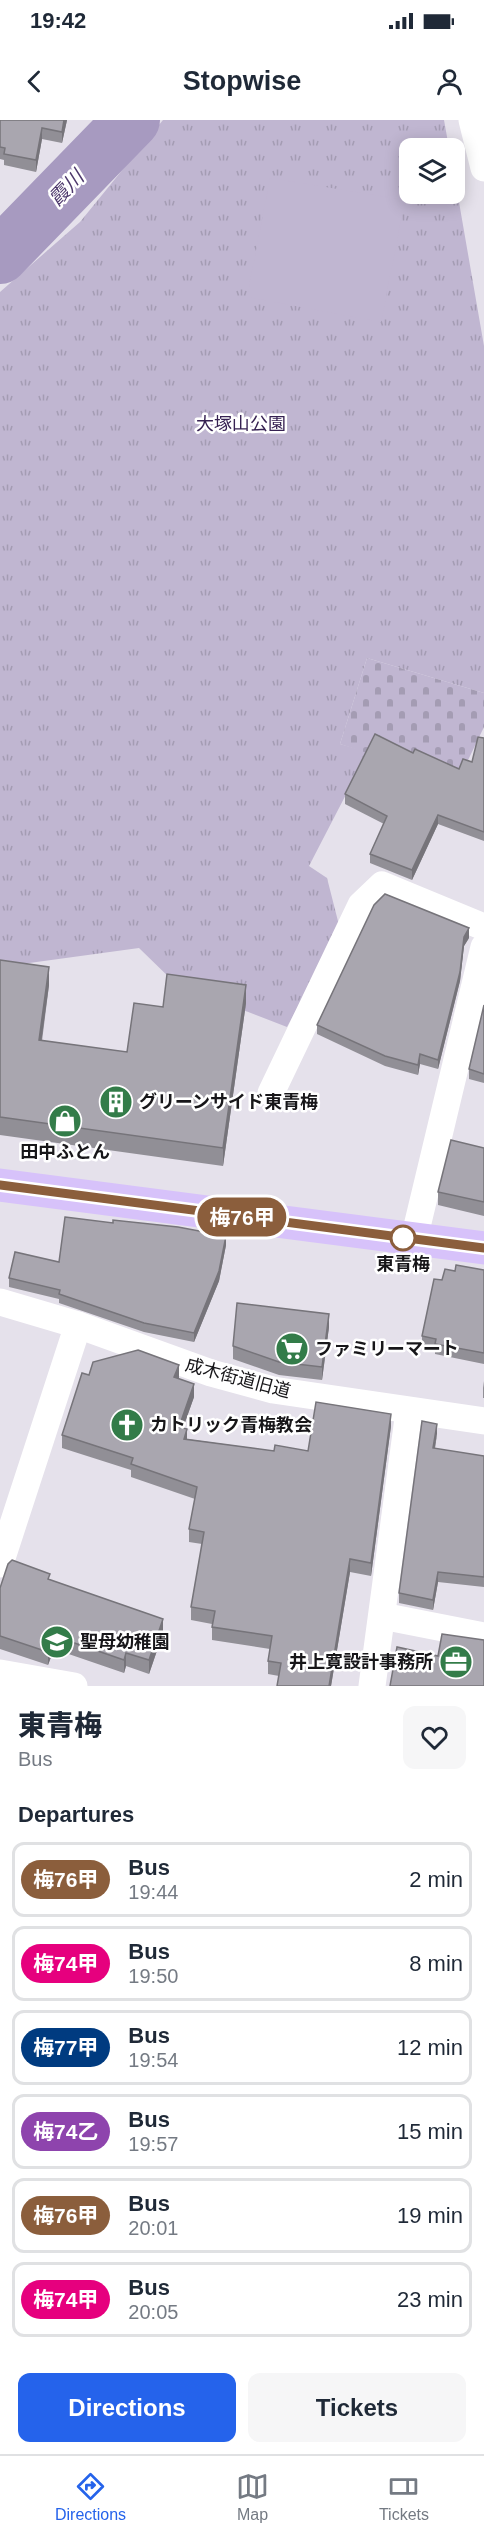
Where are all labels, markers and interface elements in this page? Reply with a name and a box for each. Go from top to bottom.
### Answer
text: 19:42 [30,8,86,33]
icon: back [18,65,51,98]
icon: person [433,65,466,98]
text: Stopwise [183,66,301,96]
map controls [399,138,465,204]
button: layers [399,138,465,204]
water label: 霞川 [44,165,89,210]
park label: 大塚山公園 [196,414,286,434]
building icon: グリーンサイド東青梅 [98,1084,134,1120]
place label: グリーンサイド東青梅 [139,1092,318,1112]
shop icon: 田中ふとん [47,1103,83,1139]
place label: 田中ふとん [20,1142,110,1162]
line badge: 梅76甲 [200,1198,284,1236]
text: 梅76甲 [209,1206,275,1229]
marker: 東青梅 [390,1225,416,1251]
place label: 東青梅 [376,1254,430,1274]
supermarket icon: ファミリーマート [274,1331,310,1367]
place label: ファミリーマート [315,1339,459,1359]
street label: 成木街道旧道 [183,1354,293,1402]
church icon: カトリック青梅教会 [109,1407,145,1443]
place label: カトリック青梅教会 [150,1415,312,1435]
school or university icon: 聖母幼稚園 [39,1624,75,1660]
place label: 聖母幼稚園 [80,1632,170,1652]
office icon: 井上寛設計事務所 [438,1644,474,1680]
place label: 井上寛設計事務所 [289,1652,433,1672]
button: heart [403,1706,466,1769]
text: 東青梅 [18,1710,102,1741]
text: Bus [18,1748,52,1770]
text: Departures [18,1802,134,1827]
text: Bus [128,1855,170,1880]
text: 2 min [409,1867,463,1892]
text: 梅76甲 [33,1868,98,1891]
text: 19:44 [128,1881,178,1903]
text: Bus [128,1939,170,1964]
text: 8 min [409,1951,463,1976]
text: 梅74甲 [33,1952,98,1975]
text: 19:50 [128,1965,178,1987]
text: Bus [128,2023,170,2048]
text: 12 min [397,2035,463,2060]
text: 梅77甲 [33,2036,98,2059]
text: 19:54 [128,2049,178,2071]
text: Bus [128,2107,170,2132]
text: 15 min [397,2119,463,2144]
text: 梅74乙 [33,2120,98,2143]
text: 19:57 [128,2133,178,2155]
text: Bus [128,2191,170,2216]
text: 19 min [397,2203,463,2228]
text: 梅76甲 [33,2204,98,2227]
text: 20:01 [128,2217,178,2239]
text: Bus [128,2275,170,2300]
text: 23 min [397,2287,463,2312]
text: 梅74甲 [33,2288,98,2311]
text: 20:05 [128,2301,178,2323]
button: Directions [18,2373,236,2442]
button: Tickets [248,2373,466,2442]
tab: Directions [55,2470,126,2524]
tab: Map [236,2470,269,2524]
tab: Tickets [379,2470,429,2524]

